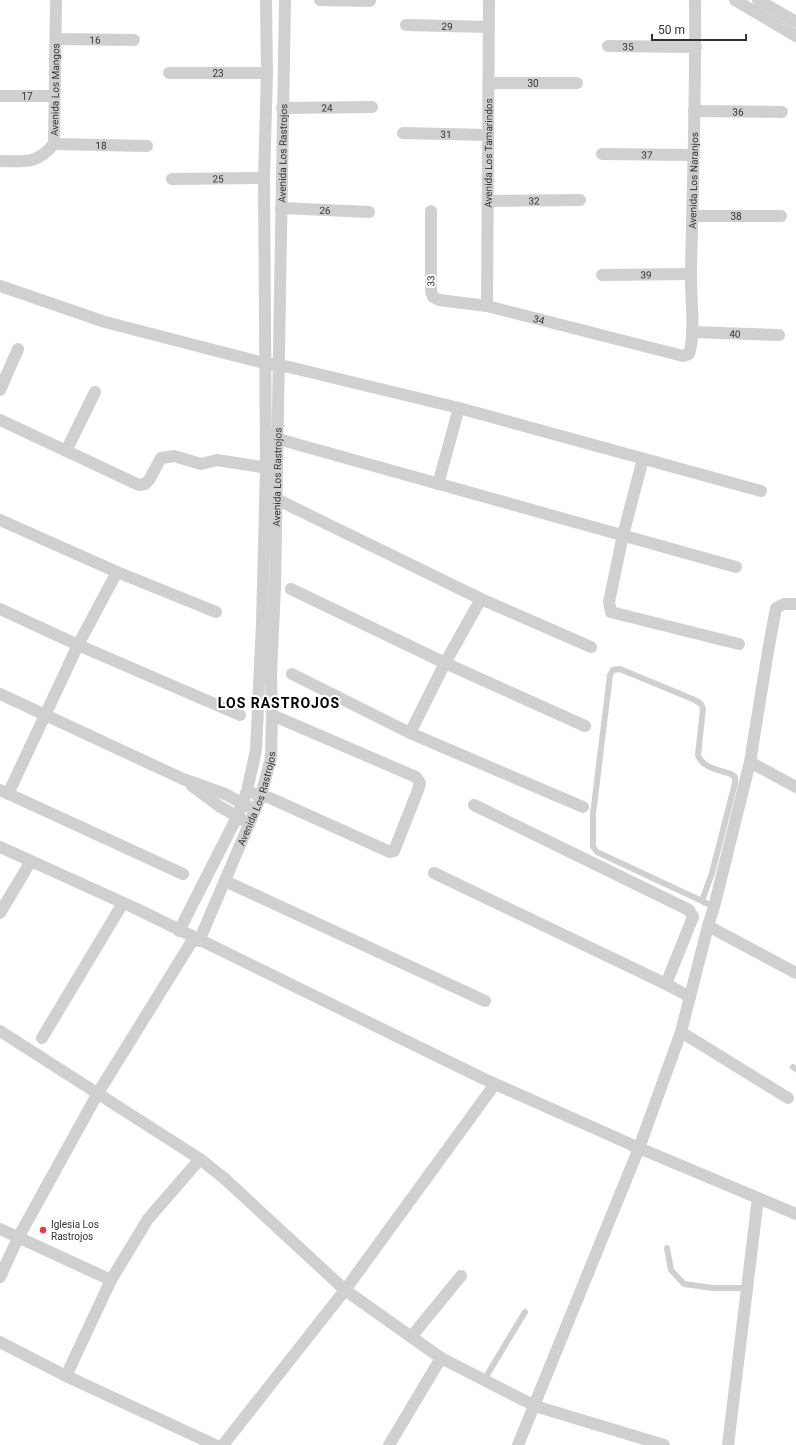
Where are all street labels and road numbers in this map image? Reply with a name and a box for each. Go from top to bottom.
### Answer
street label: 29 [441,20,453,32]
street label: 16 [89,34,101,45]
street label: 35 [622,41,634,52]
street label: Avenida Los Mangos [49,43,61,136]
street label: 23 [212,68,224,79]
street label: 30 [527,78,539,89]
street label: 17 [21,91,33,102]
street label: Avenida Los Tamarindos [482,98,494,208]
street label: 24 [321,102,333,113]
street label: Avenida Los Rastrojos [276,104,289,203]
street label: 36 [732,106,744,117]
street label: 31 [440,128,452,140]
street label: Avenida Los Naranjos [686,132,700,229]
street label: 18 [95,139,107,151]
street label: 37 [641,149,653,160]
street label: 25 [212,173,224,184]
street label: 32 [528,195,540,206]
street label: 26 [319,204,331,216]
street label: 38 [730,211,742,222]
street label: 39 [640,269,652,280]
street label: 33 [425,275,437,287]
street label: 34 [532,313,546,326]
street label: 40 [729,328,741,339]
street label: Avenida Los Rastrojos [271,428,283,527]
street label: Avenida Los Rastrojos [235,751,277,847]

